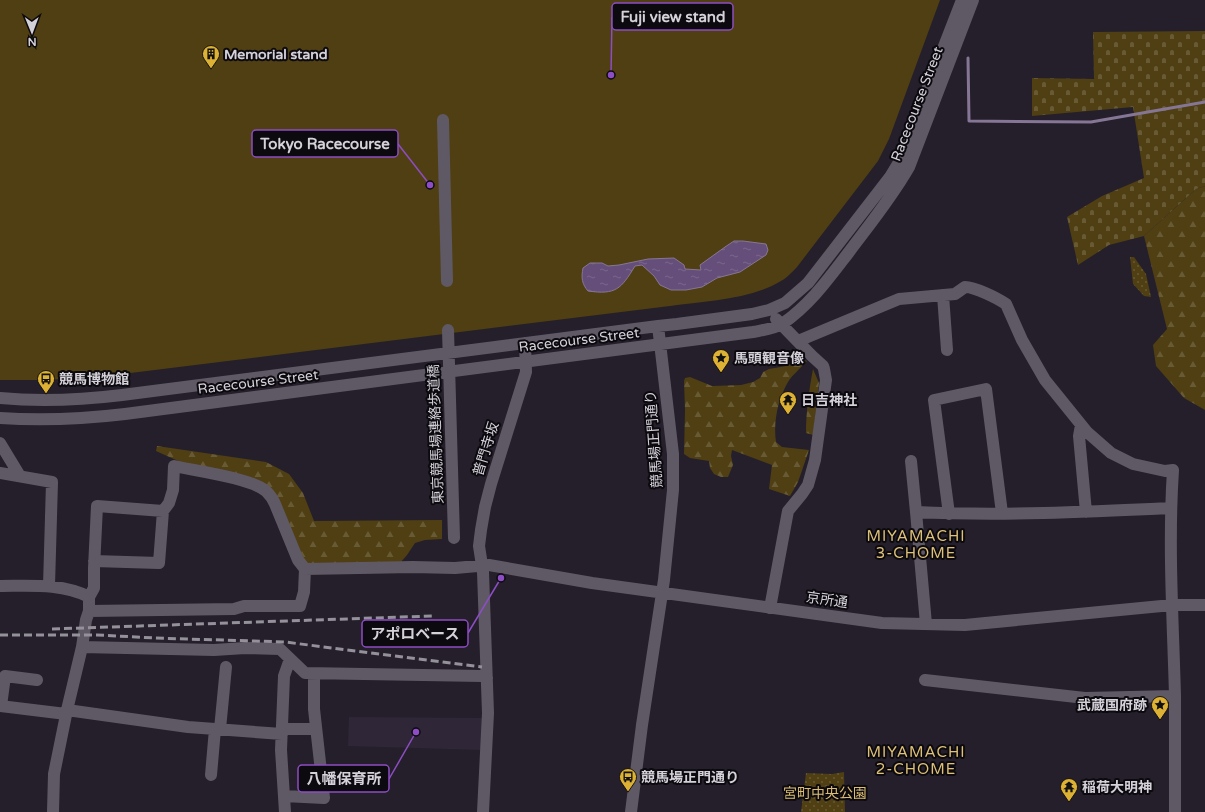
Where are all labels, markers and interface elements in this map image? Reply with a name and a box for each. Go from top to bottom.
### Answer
callout: Fuji view stand [612,3,733,30]
text: Fuji view stand [621,8,725,27]
north arrow [12,12,52,52]
text: N [28,35,37,48]
building icon: Memorial stand [201,44,221,69]
street label: Racecourse Street [887,44,947,164]
place label: Memorial stand [224,46,328,63]
callout: Tokyo Racecourse [252,130,398,157]
text: Tokyo Racecourse [259,135,390,154]
street label: Racecourse Street [518,324,641,356]
place icon: 馬頭観音像 [711,348,731,373]
place label: 馬頭観音像 [734,350,804,367]
street label: 東京競馬場連絡歩道橋 [425,364,447,504]
street label: Racecourse Street [197,366,320,398]
bus stop icon: 競馬博物館 [36,369,56,394]
place label: 競馬博物館 [59,371,129,388]
street label: 競馬場正門通り [642,390,666,488]
temple icon: 日吉神社 [778,390,798,415]
place label: 日吉神社 [801,392,857,409]
street label: 普門寺坂 [470,420,502,478]
district label: MIYAMACHI 3-CHOME [866,527,966,562]
street label: 京所通 [805,589,849,611]
callout: アポロベース [362,620,468,647]
text: アポロベース [370,625,460,643]
place icon: 武蔵国府跡 [1150,695,1170,720]
place label: 武蔵国府跡 [1077,697,1147,714]
district label: MIYAMACHI 2-CHOME [866,743,966,778]
callout: 八幡保育所 [298,765,389,792]
bus stop icon: 競馬場正門通り [618,767,638,792]
place label: 競馬場正門通り [641,769,739,786]
text: 八幡保育所 [306,770,382,788]
temple icon: 稲荷大明神 [1059,777,1079,802]
place label: 稲荷大明神 [1082,779,1152,796]
park label: 宮町中央公園 [783,785,867,802]

